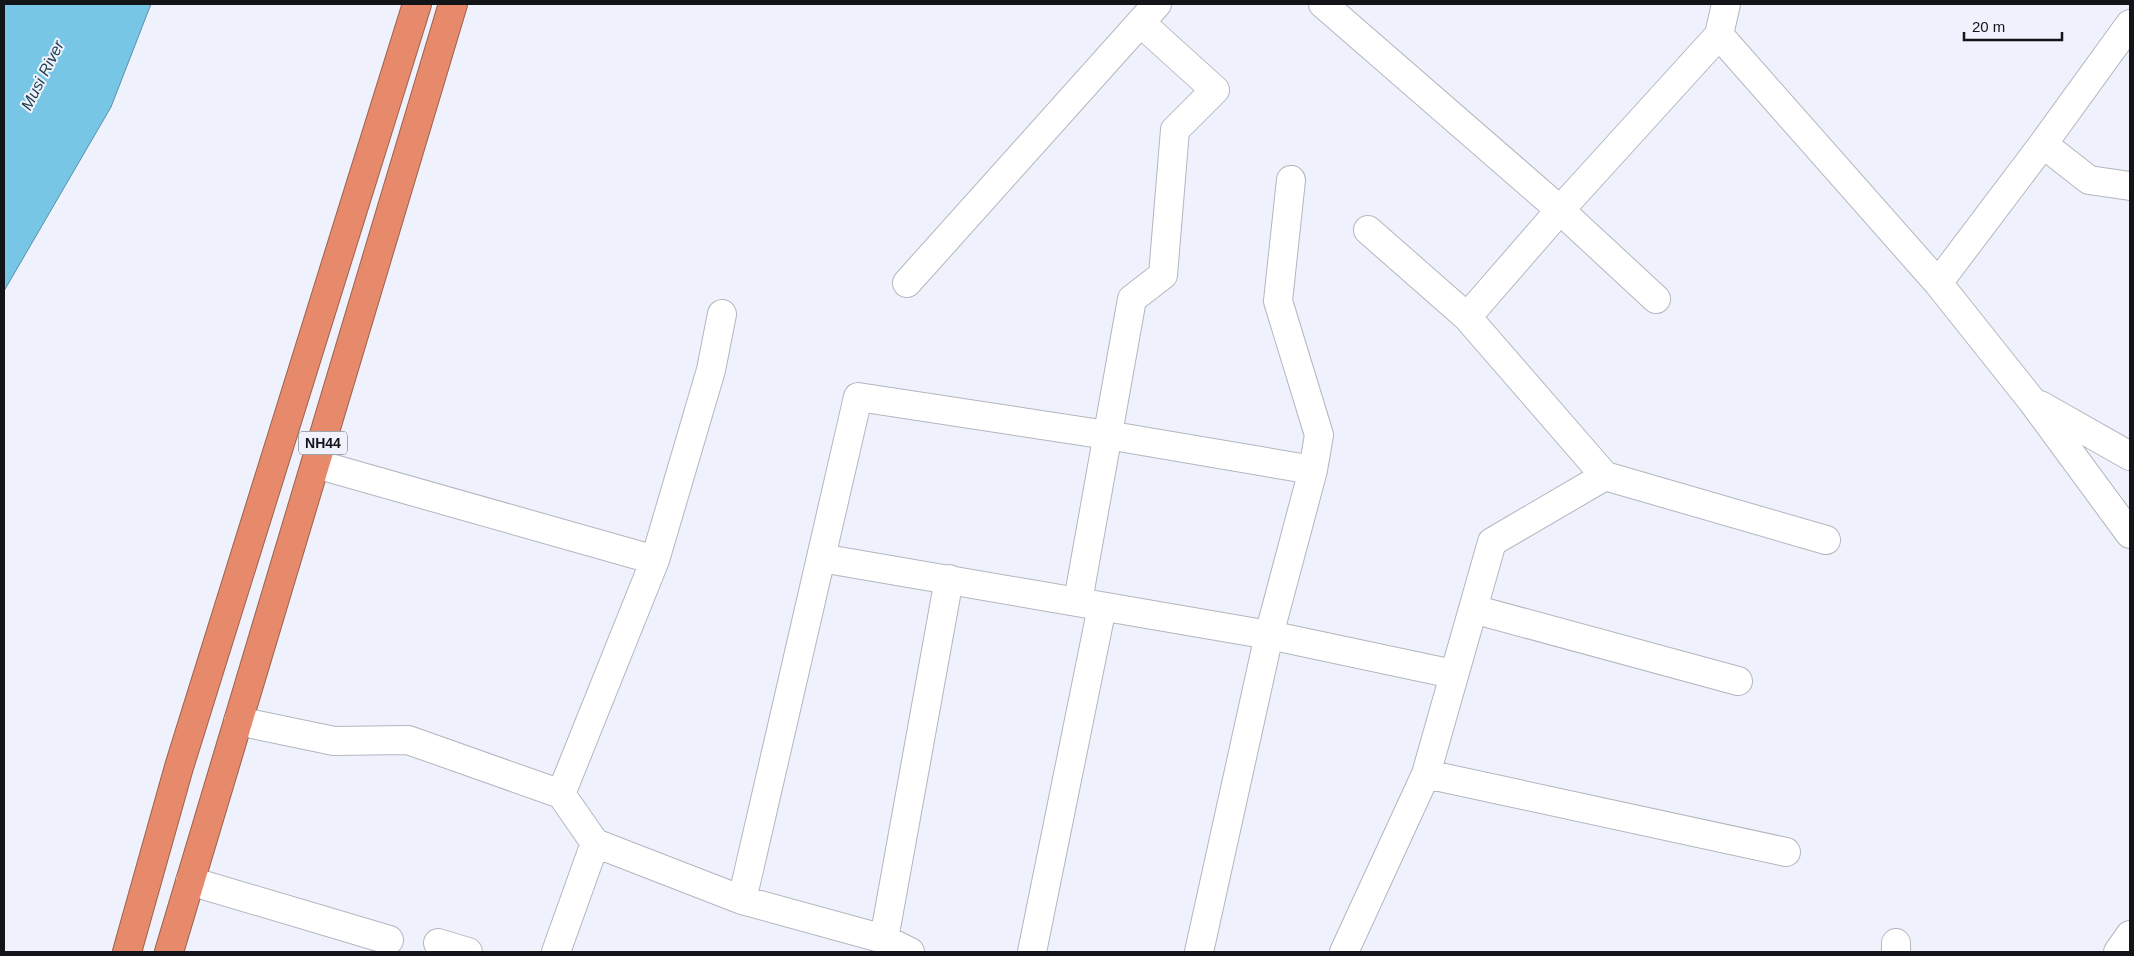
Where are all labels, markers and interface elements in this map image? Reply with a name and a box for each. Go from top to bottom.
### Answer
scale bar [1964,10,2062,42]
text: 20 m [1972,18,2005,35]
water label: Musi River [18,37,67,113]
road number: NH44 [299,432,347,454]

